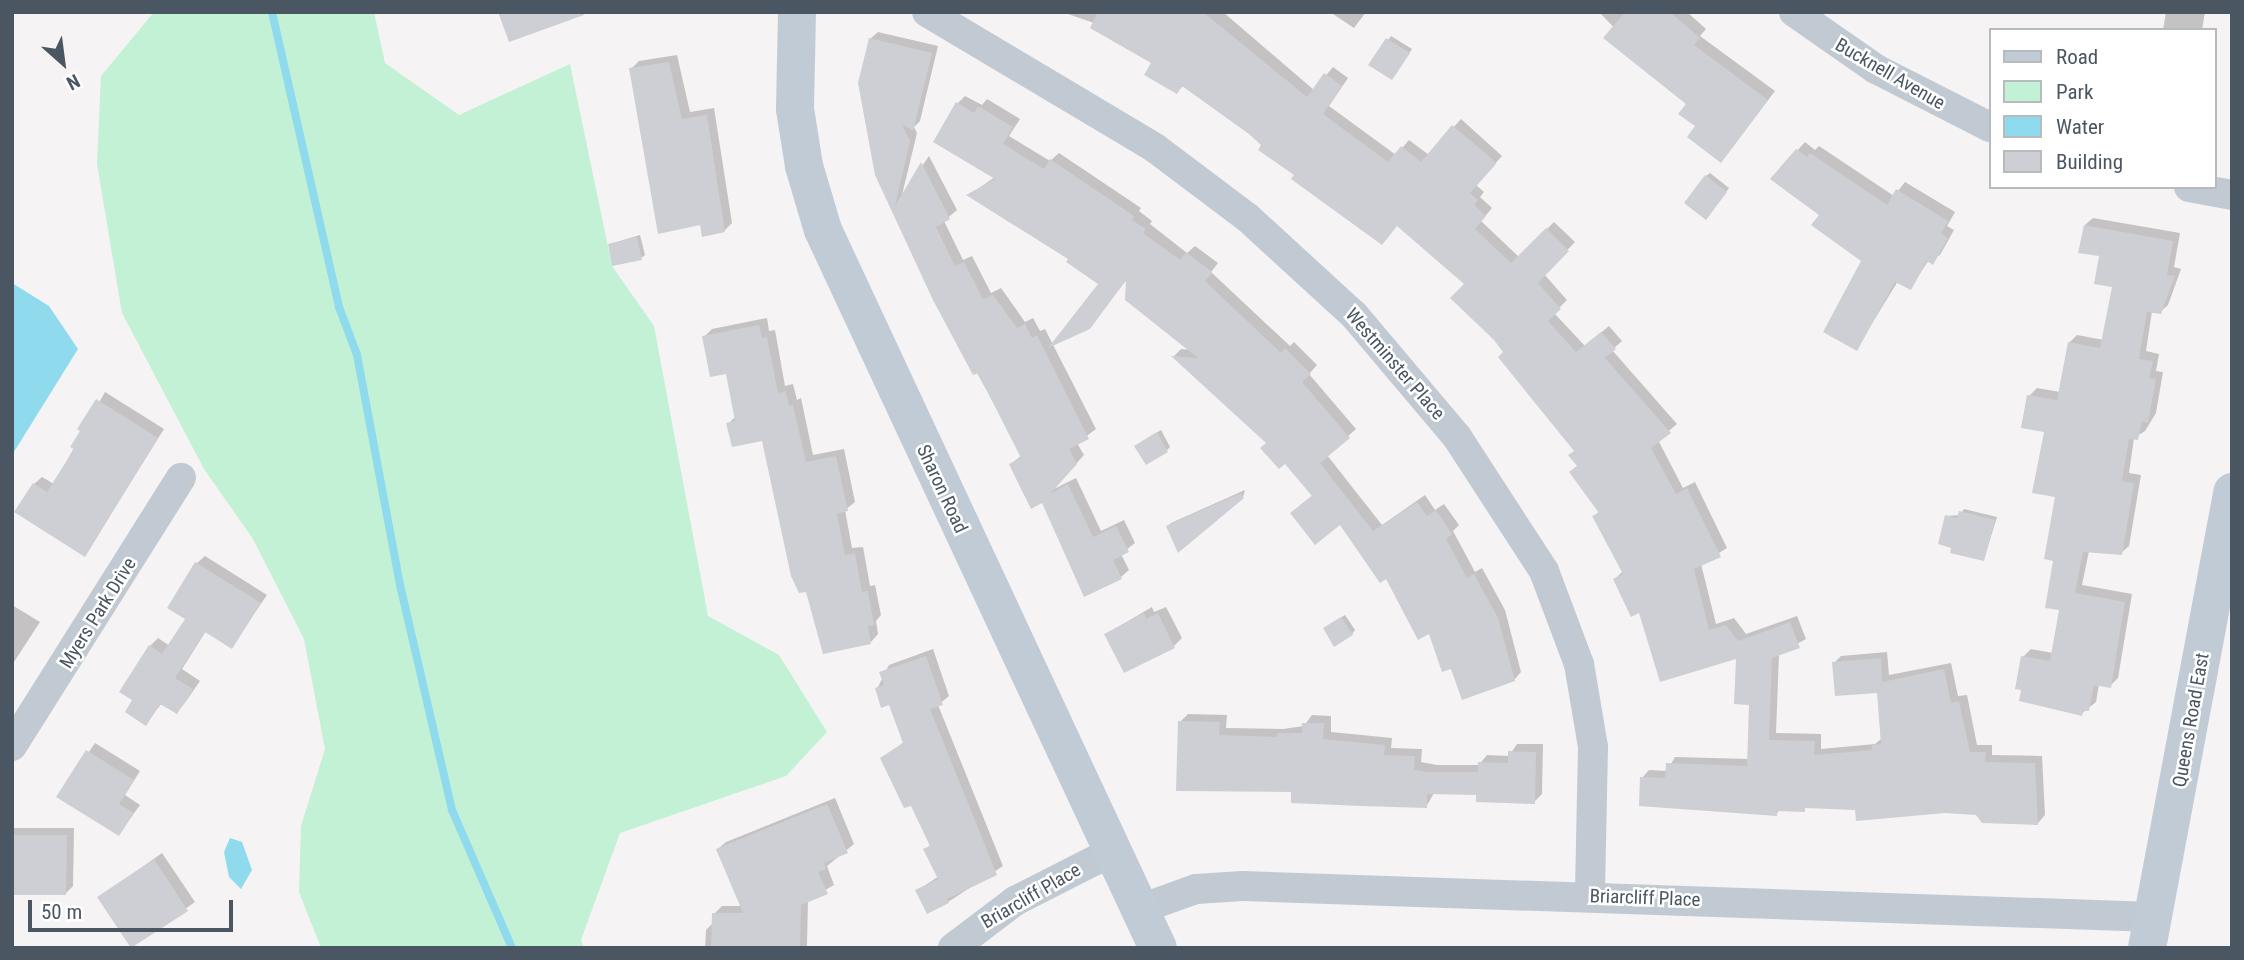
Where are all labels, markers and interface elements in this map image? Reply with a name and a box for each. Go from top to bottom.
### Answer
north arrow [28,28,98,98]
legend [1988,28,2216,189]
street label: Bucknell Avenue [1831,33,1949,115]
text: Road [2056,45,2098,69]
text: N [63,69,84,95]
text: Park [2056,80,2093,104]
text: Water [2056,115,2104,139]
text: Building [2056,150,2123,174]
street label: Westminster Place [1340,304,1450,424]
street label: Sharon Road [912,441,972,537]
street label: Myers Park Drive [55,554,141,672]
street label: Queens Road East [2168,651,2214,789]
street label: Briarcliff Place [977,858,1085,934]
street label: Briarcliff Place [1589,885,1701,911]
scale bar [32,886,236,930]
text: 50 m [41,900,82,924]

